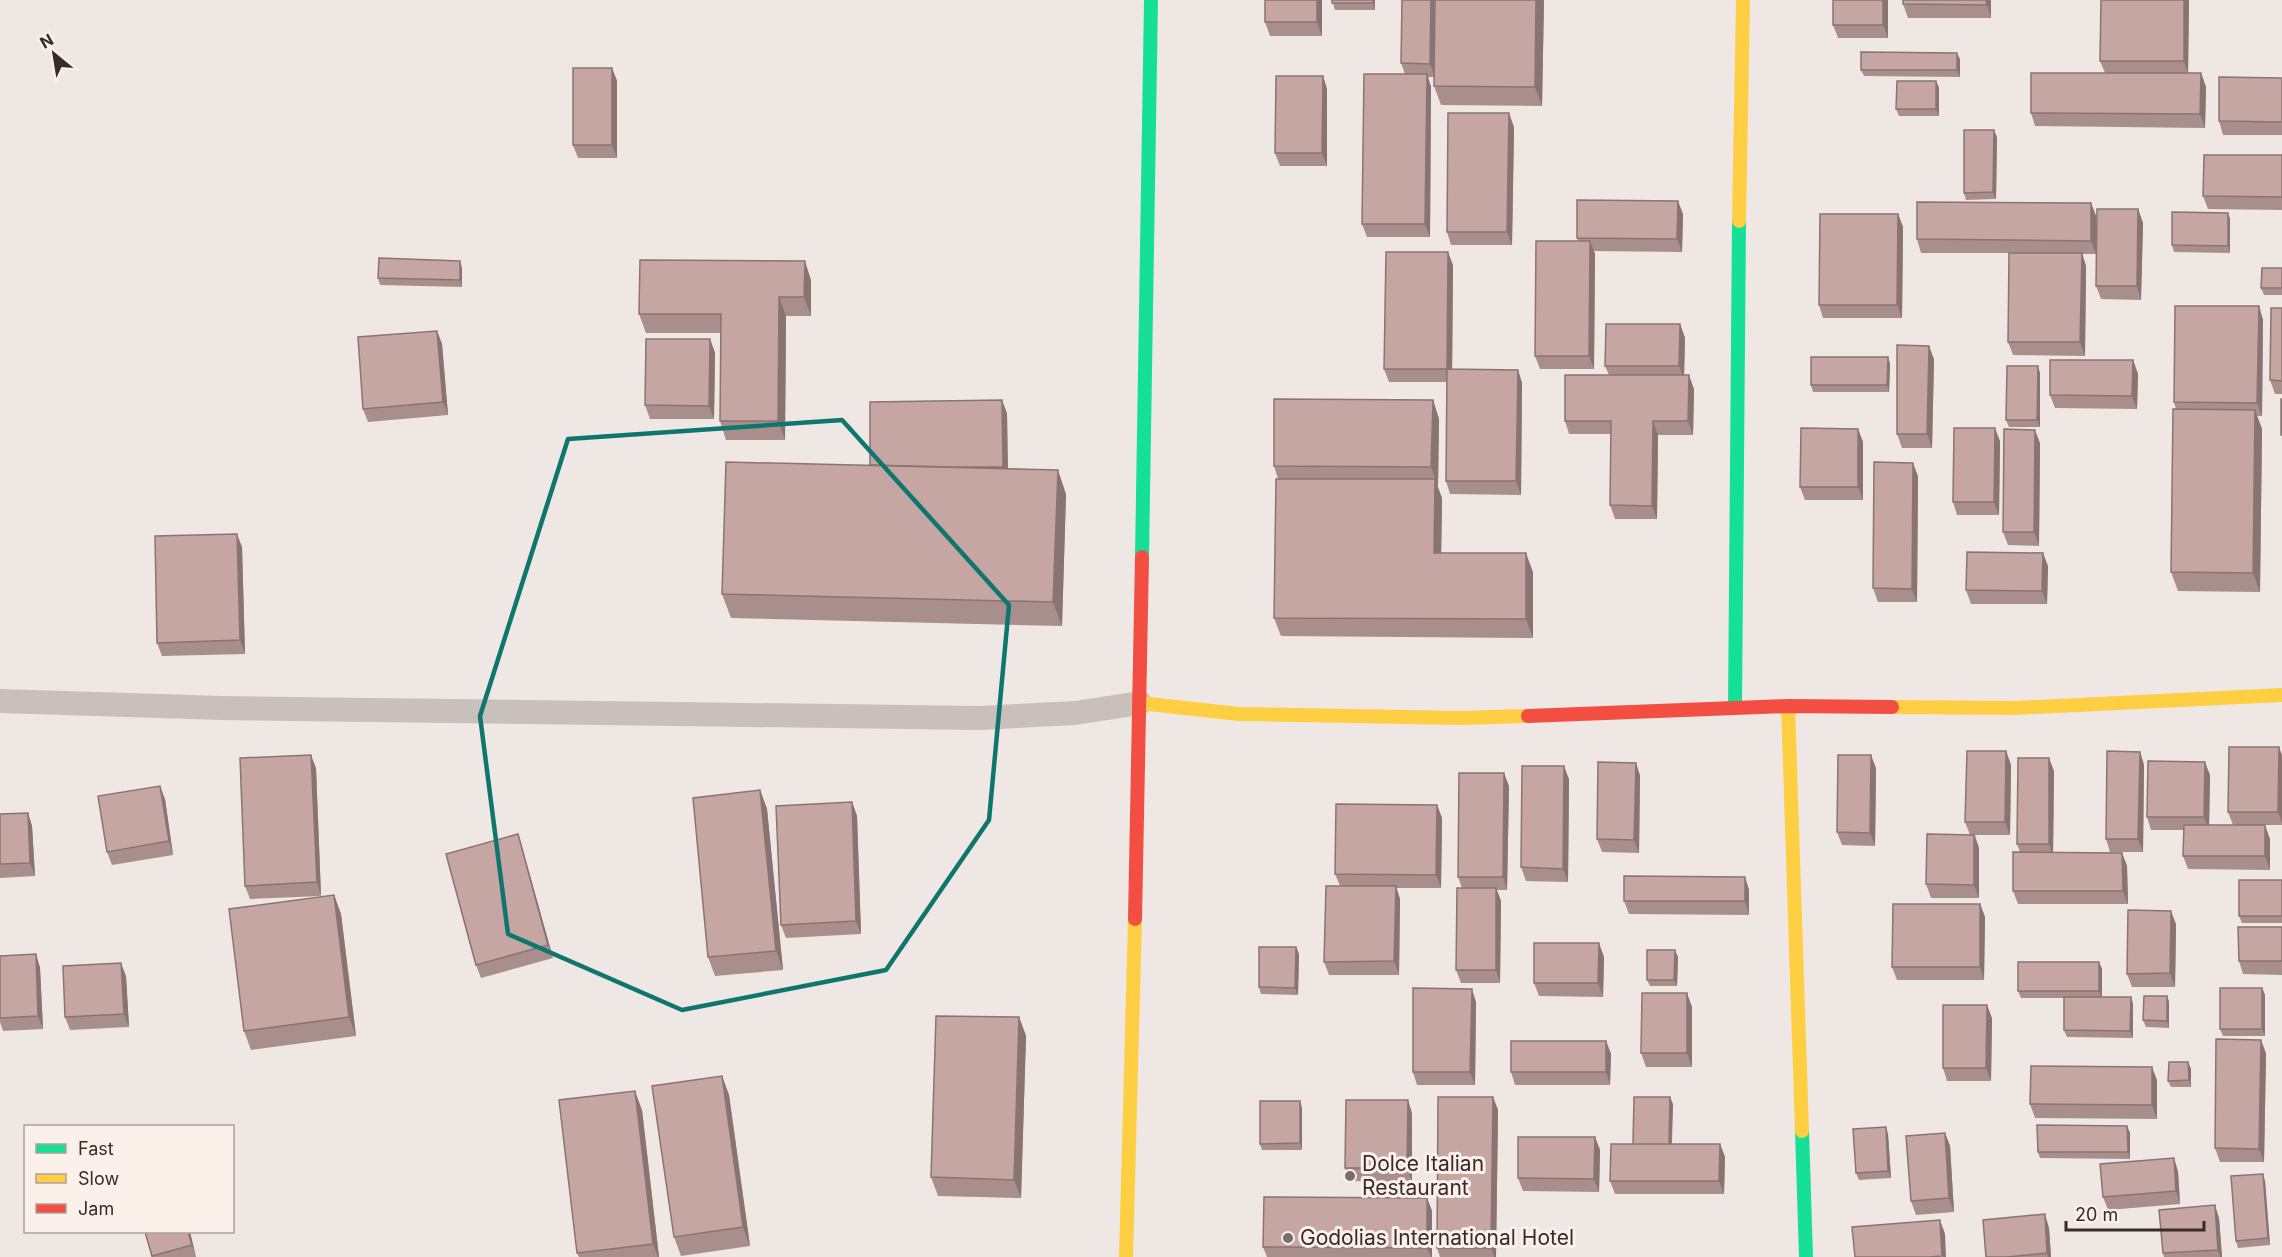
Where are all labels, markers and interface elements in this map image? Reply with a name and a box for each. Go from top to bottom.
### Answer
north arrow [24,24,84,84]
text: N [36,29,57,53]
legend [24,1125,234,1233]
text: Fast [78,1138,114,1159]
place label: Dolce Italian Restaurant [1362,1151,1484,1200]
text: Slow [78,1168,119,1189]
marker: Dolce Italian Restaurant [1343,1169,1357,1183]
scale bar [2066,1194,2204,1232]
text: Jam [78,1198,114,1219]
text: 20 m [2075,1204,2118,1225]
place label: Godolias International Hotel [1300,1225,1574,1250]
marker: Godolias International Hotel [1281,1231,1295,1245]

